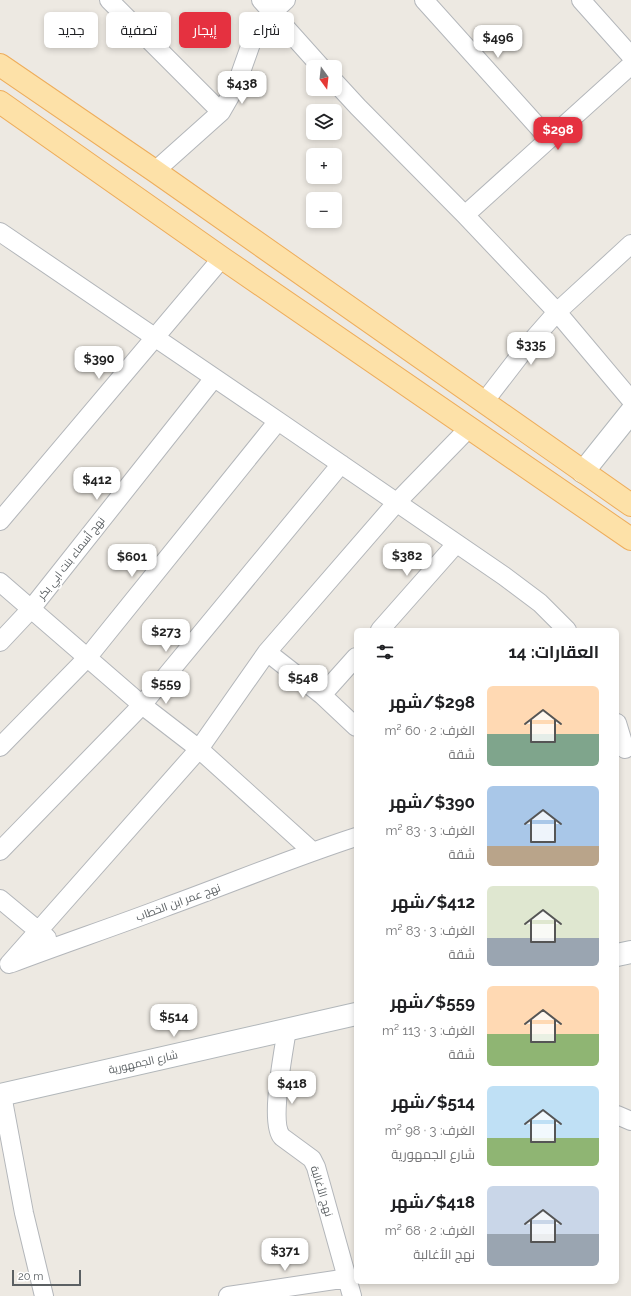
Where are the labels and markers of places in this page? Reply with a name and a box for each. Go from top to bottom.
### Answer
pin: $496 [474,25,522,59]
pin: $438 [218,71,266,105]
pin: $298 [534,117,582,151]
pin: $335 [507,332,555,366]
pin: $390 [75,346,123,380]
pin: $412 [73,467,121,501]
pin: $382 [383,543,431,577]
pin: $601 [108,544,156,578]
pin: $273 [142,619,190,653]
pin: $548 [279,665,327,699]
pin: $559 [142,671,190,705]
pin: $514 [150,1004,198,1038]
pin: $418 [268,1071,316,1105]
pin: $371 [261,1238,309,1272]

